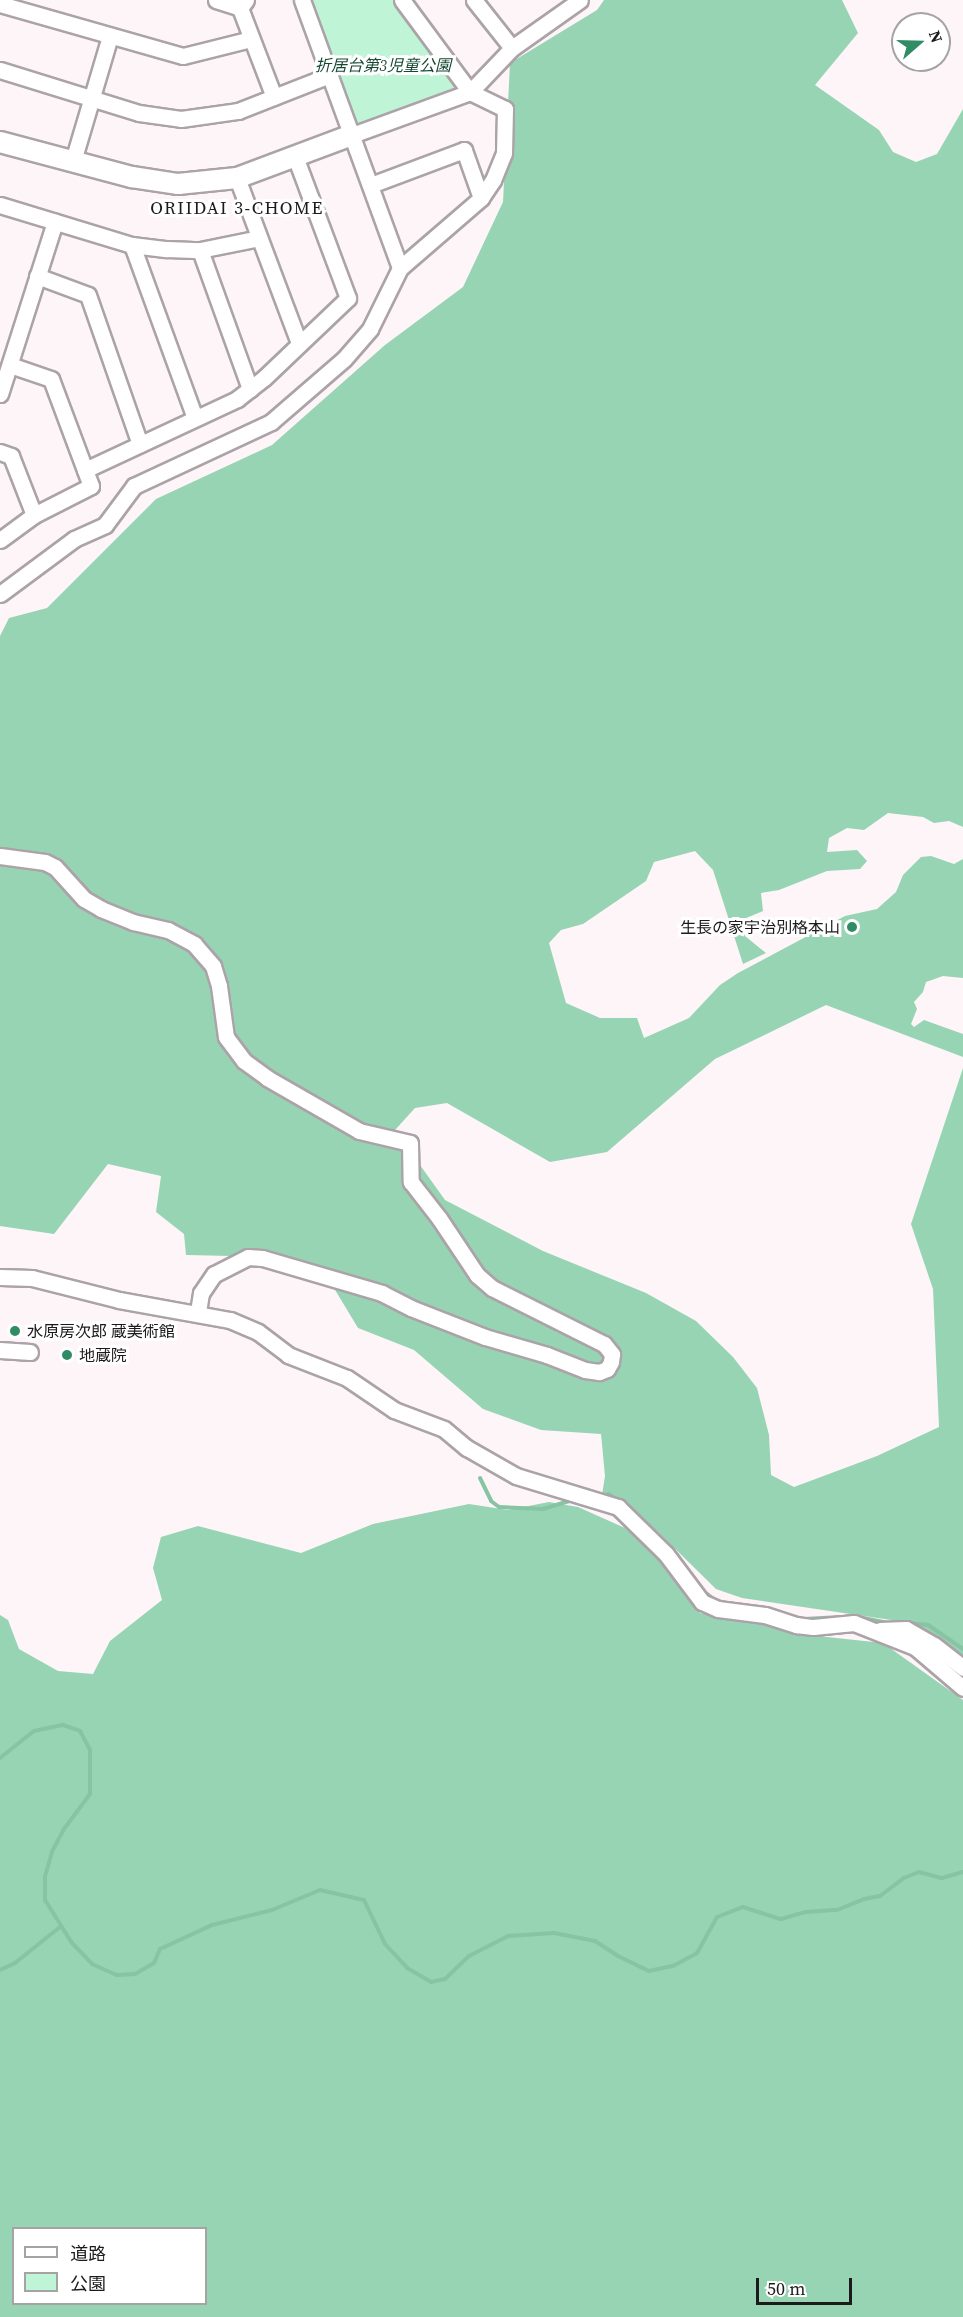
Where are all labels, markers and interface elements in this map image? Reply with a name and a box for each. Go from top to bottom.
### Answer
north arrow [891,12,951,72]
text: N [924,27,948,46]
park label: 折居台第3児童公園 [315,55,451,75]
district label: ORIIDAI 3-CHOME [150,197,324,219]
place label: 生長の家宇治別格本山 [680,917,840,937]
marker: 生長の家宇治別格本山 [845,920,859,934]
place label: 水原房次郎 蔵美術館 [27,1321,175,1341]
marker: 水原房次郎 蔵美術館 [8,1324,22,1338]
place label: 地蔵院 [79,1345,127,1365]
marker: 地蔵院 [60,1348,74,1362]
legend [12,2227,207,2305]
text: 道路 [70,2241,106,2266]
scale bar [759,2266,855,2304]
text: 公園 [70,2271,106,2296]
text: 50 m [767,2276,805,2301]

